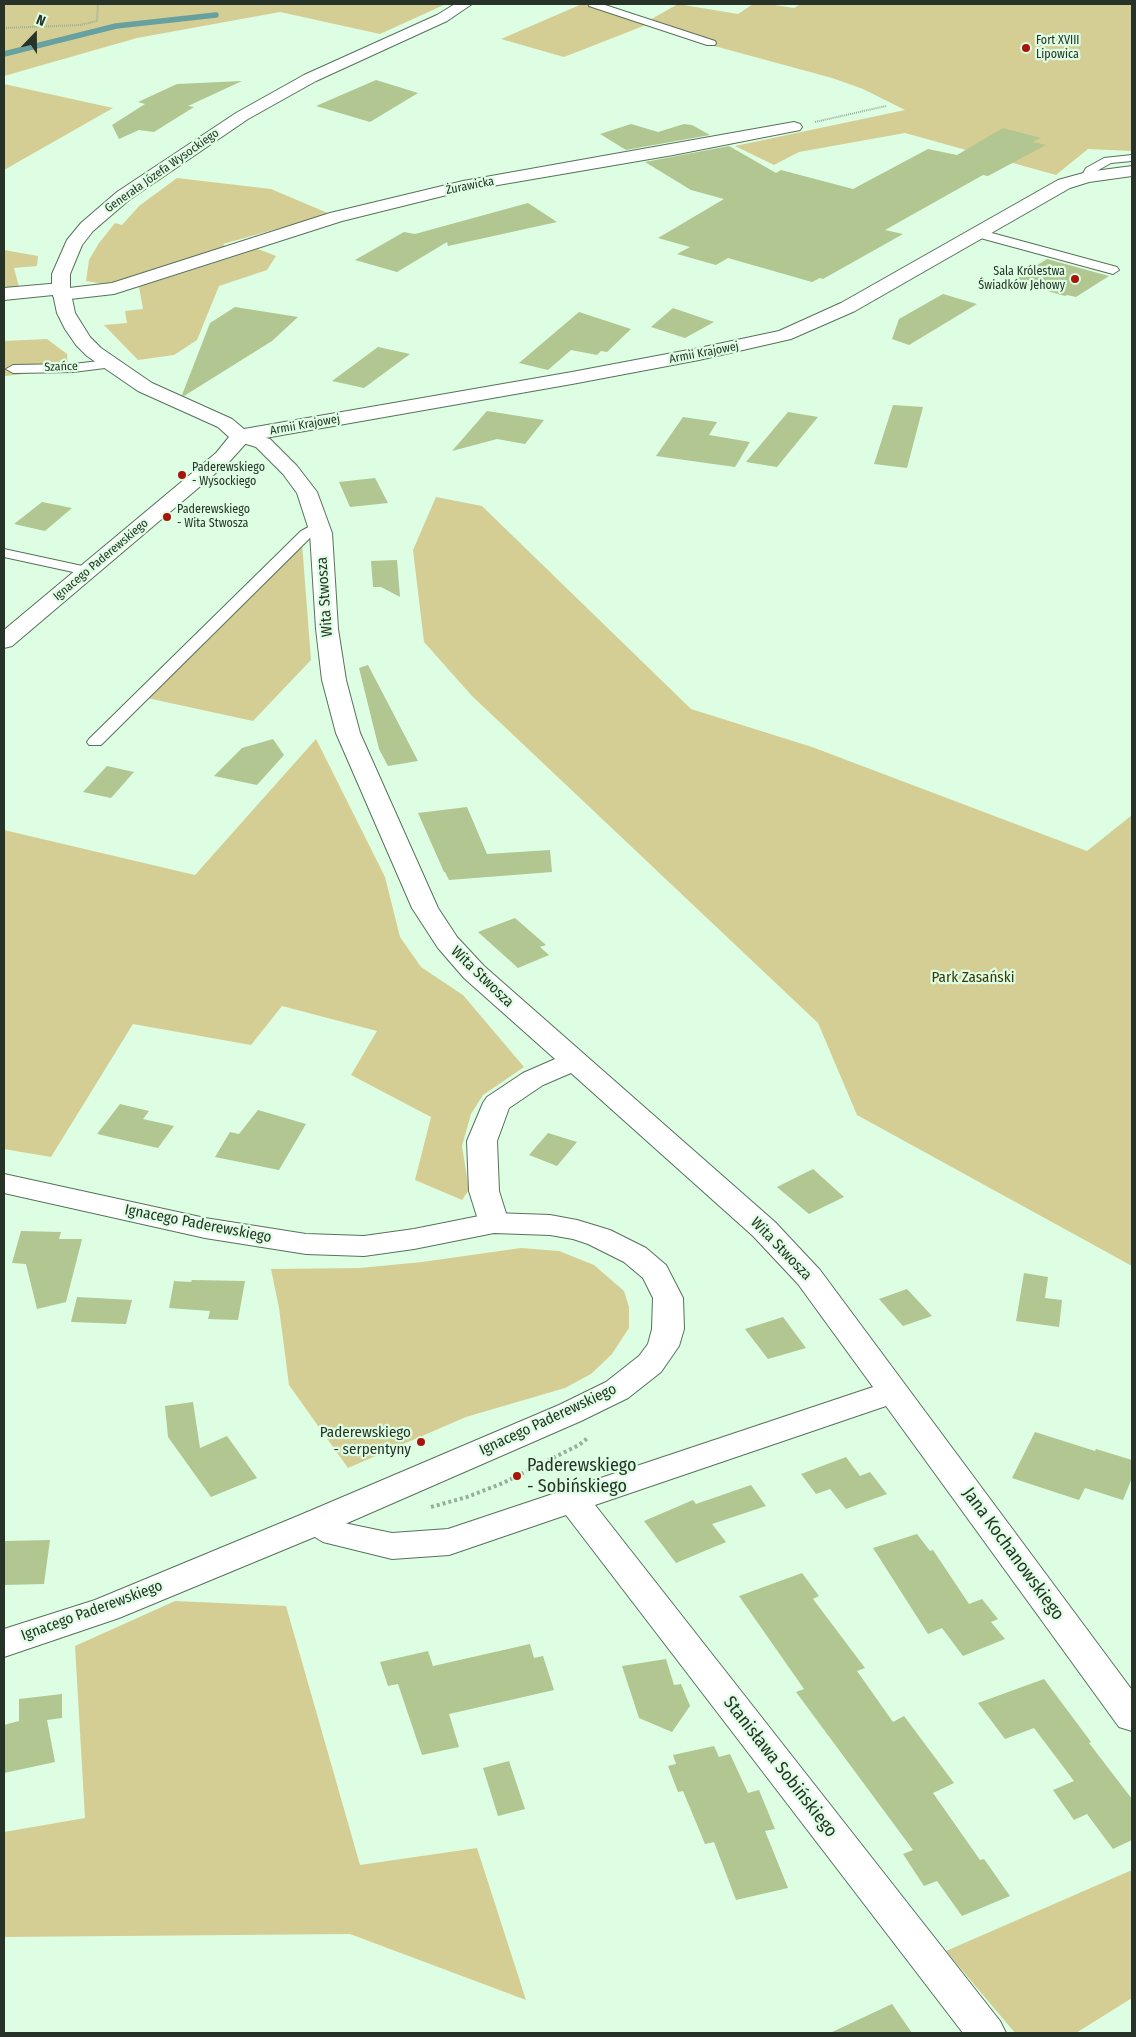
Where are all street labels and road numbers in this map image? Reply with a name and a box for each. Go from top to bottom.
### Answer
street label: Generała Józefa Wysockiego [102,126,222,216]
street label: Żurawicka [445,174,495,198]
street label: Armii Krajowej [668,339,740,367]
street label: Szańce [44,359,78,375]
street label: Armii Krajowej [269,412,341,438]
street label: Ignacego Paderewskiego [51,516,151,604]
street label: Wita Stwosza [313,556,337,638]
street label: Wita Stwosza [447,943,517,1011]
street label: Ignacego Paderewskiego [123,1201,273,1247]
street label: Wita Stwosza [747,1214,815,1284]
street label: Ignacego Paderewskiego [477,1380,619,1460]
street label: Jana Kochanowskiego [958,1483,1068,1625]
street label: Ignacego Paderewskiego [19,1577,165,1645]
street label: Stanisława Sobińskiego [718,1692,842,1842]

